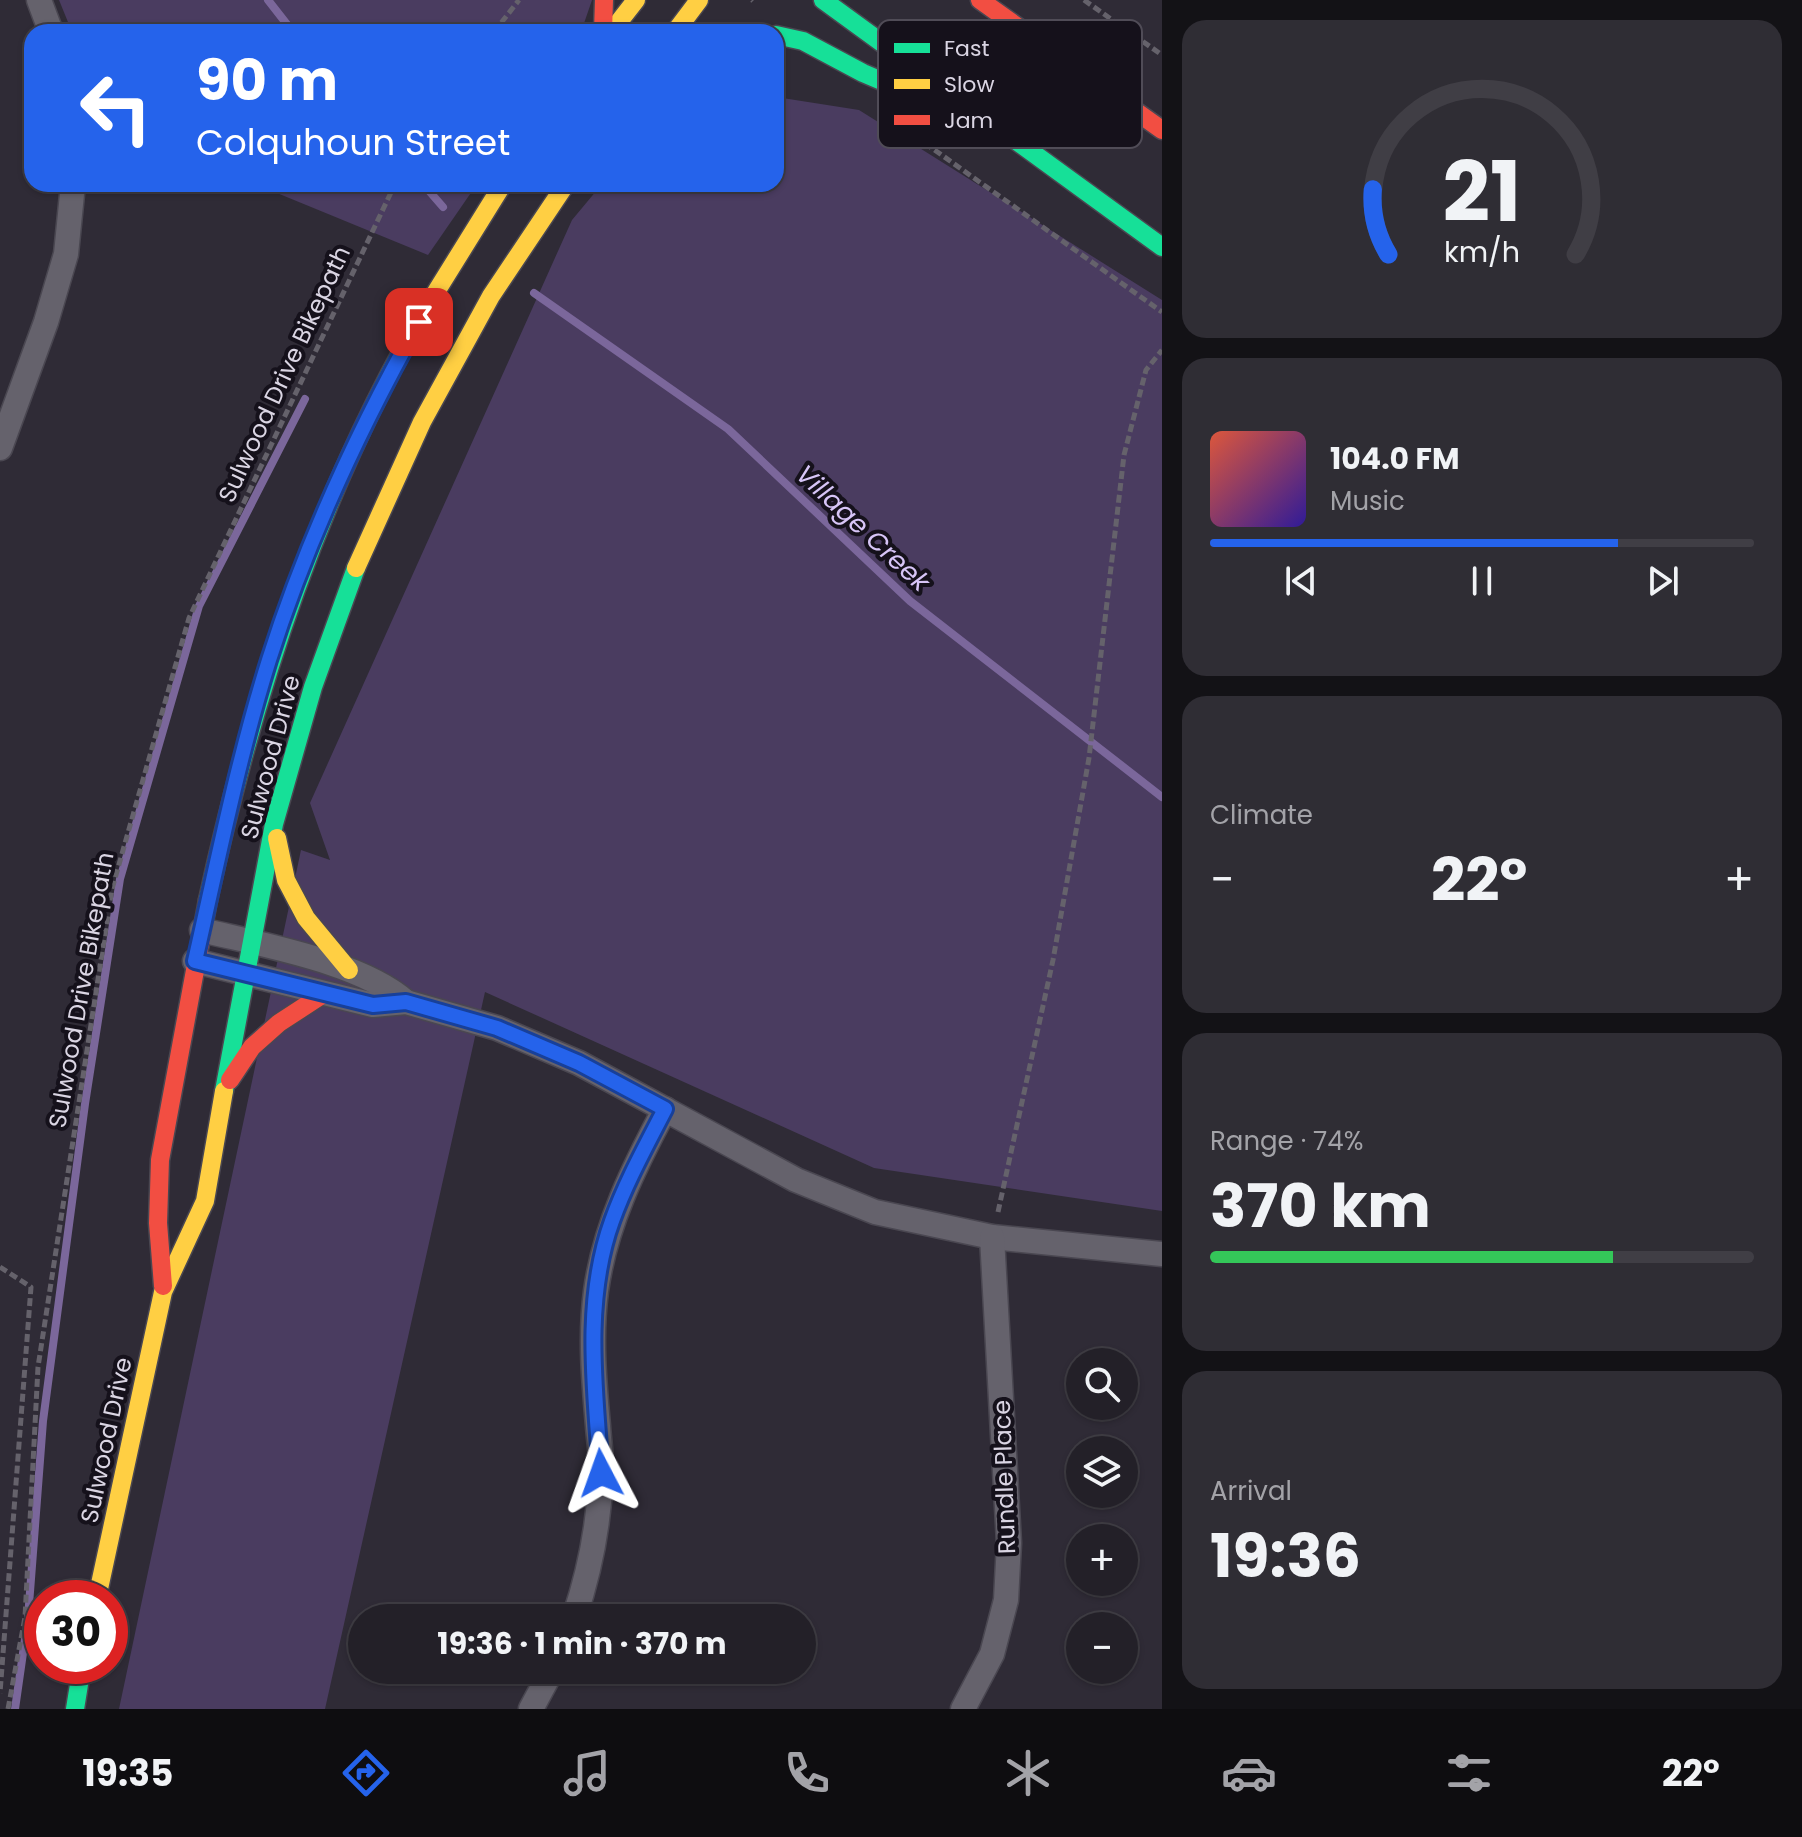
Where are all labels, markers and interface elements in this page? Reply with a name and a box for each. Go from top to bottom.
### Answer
legend [878,20,1142,148]
text: Fast [944,33,989,64]
text: 90 m [196,41,338,120]
icon: left [64,56,168,160]
text: Slow [944,69,994,100]
text: Jam [944,105,993,136]
text: Colquhoun Street [196,117,510,168]
text: 21 [1443,133,1521,249]
text: km/h [1444,232,1520,272]
street label: Sulwood Drive Bikepath [210,240,358,508]
pin [385,288,453,356]
icon: arrive [397,300,441,344]
text: 104.0 FM [1330,437,1459,480]
water label: Village Creek [788,456,939,601]
text: Music [1330,483,1405,519]
icon: previous [1279,559,1323,603]
icon: pause [1460,559,1504,603]
icon: next [1641,559,1685,603]
street label: Sulwood Drive [232,671,308,843]
text: Climate [1210,797,1313,833]
text: 22° [1431,838,1527,922]
text: − [1210,849,1234,910]
text: + [1724,849,1754,910]
street label: Sulwood Drive Bikepath [40,850,122,1130]
text: Range · 74% [1210,1123,1363,1159]
text: 370 km [1210,1164,1431,1248]
map controls [1066,1348,1138,1684]
button: search [1066,1348,1138,1420]
street label: Sulwood Drive [72,1354,140,1526]
street label: Rundle Place [985,1399,1023,1555]
position arrow [559,1431,643,1515]
button: layers [1066,1436,1138,1508]
text: Arrival [1210,1473,1292,1509]
text: 19:36 [1210,1514,1361,1598]
button: + [1066,1524,1138,1596]
speed limit sign: 30 [24,1580,128,1684]
button: − [1066,1612,1138,1684]
text: 19:36 · 1 min · 370 m [437,1622,727,1665]
icon: directions [338,1745,394,1801]
icon: music [559,1745,615,1801]
icon: phone [779,1745,835,1801]
icon: climate [1000,1745,1056,1801]
icon: car [1221,1745,1277,1801]
icon: filters [1441,1745,1497,1801]
text: 19:35 [82,1748,173,1799]
text: 22° [1662,1748,1720,1799]

